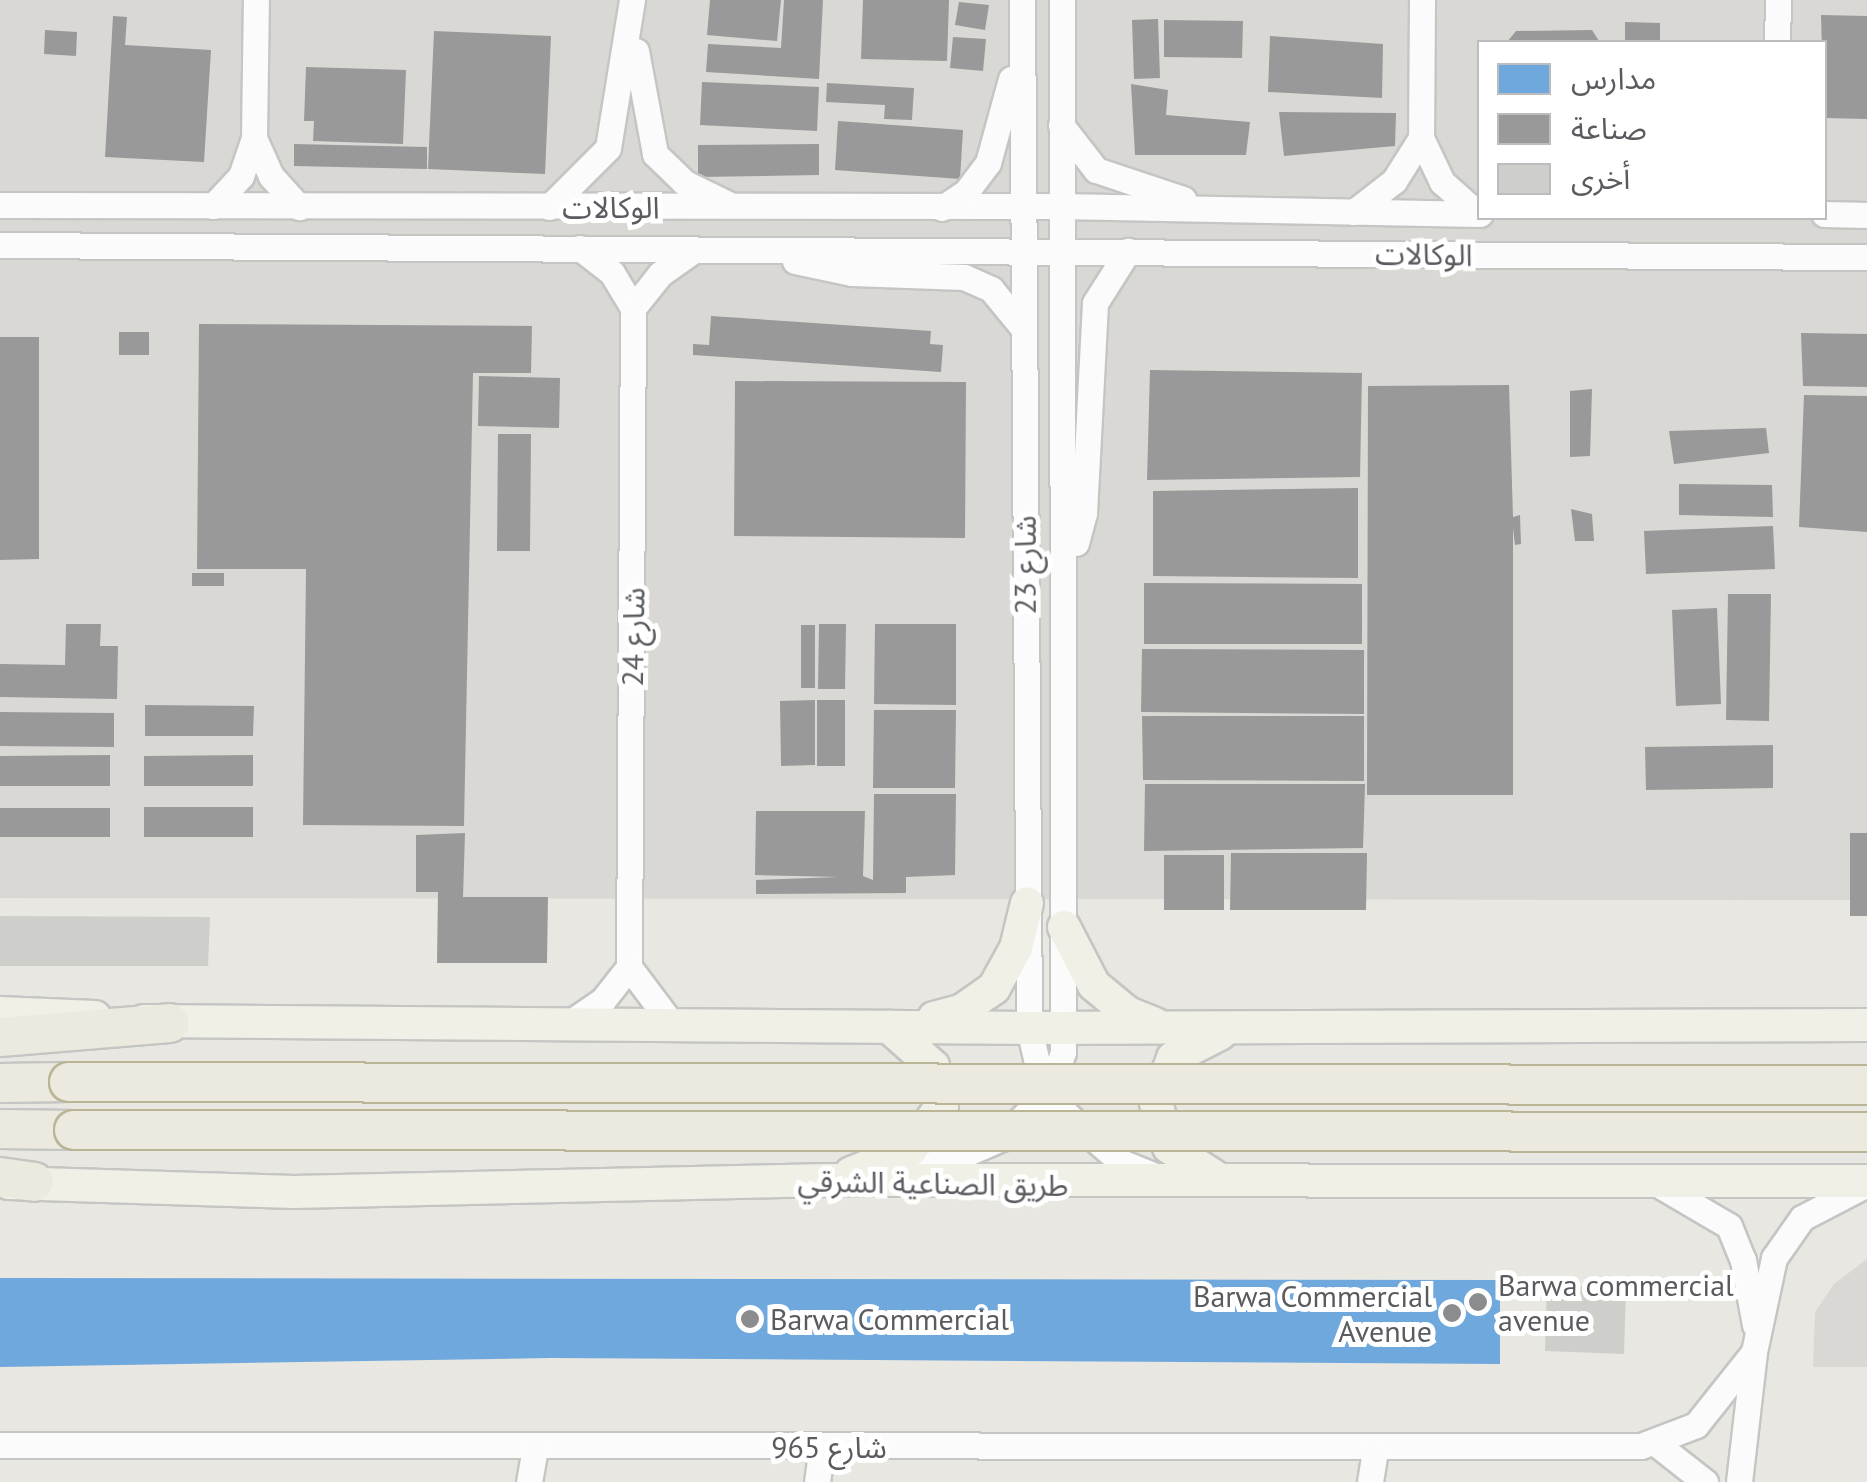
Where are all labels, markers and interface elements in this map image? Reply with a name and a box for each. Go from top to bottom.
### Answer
legend [1477,40,1827,220]
text: مدارس [1571,58,1656,97]
text: صناعة [1571,108,1647,147]
text: أخرى [1571,158,1630,197]
street label: الوكالات [562,189,660,225]
street label: الوكالات [1375,235,1473,273]
street label: شارع 23 [1007,515,1043,615]
street label: شارع 24 [614,587,652,687]
street label: طريق الصناعية الشرقي [797,1163,1069,1203]
place label: Barwa commercial avenue [1498,1267,1734,1338]
place label: Barwa Commercial Avenue [1193,1278,1432,1348]
marker: Barwa commercial avenue [1467,1291,1489,1313]
place label: Barwa Commercial [770,1301,1009,1337]
marker: Barwa Commercial Avenue [1441,1302,1463,1324]
marker: Barwa Commercial [739,1308,761,1330]
street label: شارع 965 [771,1429,887,1465]

